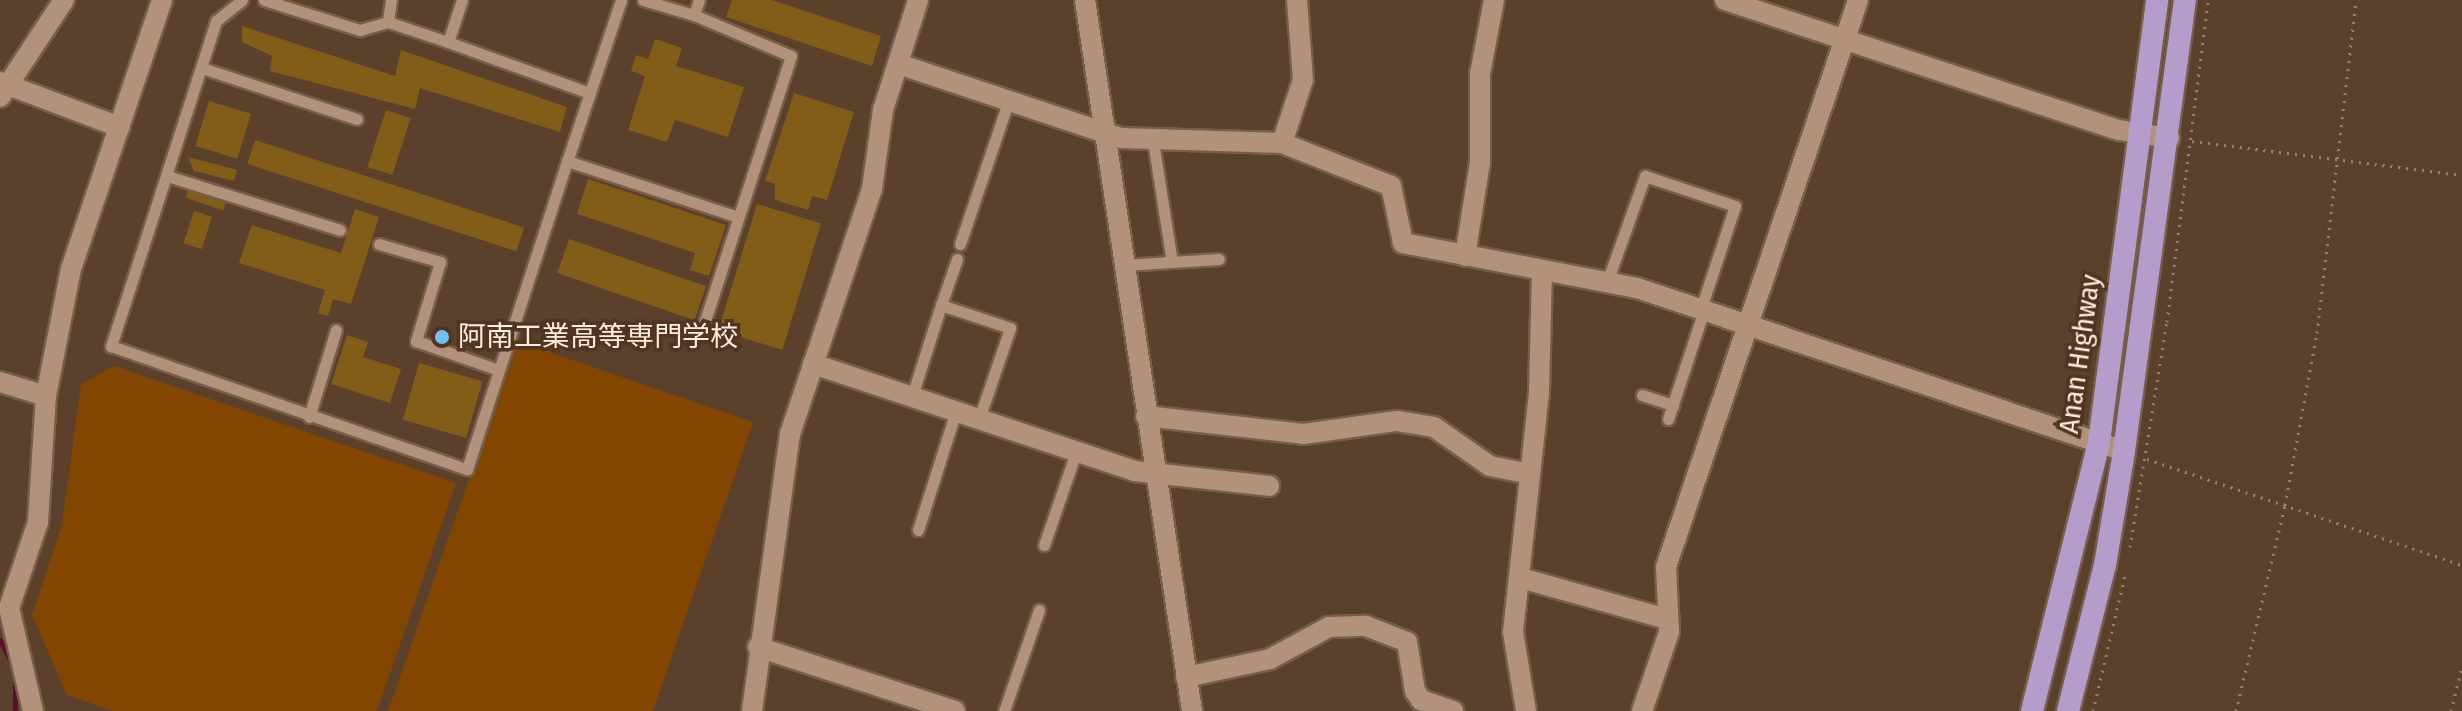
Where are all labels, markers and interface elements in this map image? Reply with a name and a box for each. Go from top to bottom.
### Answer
street label: Anan Highway [2052,272,2108,436]
place label: 阿南工業高等専門学校 [458,320,738,354]
marker: 阿南工業高等専門学校 [433,328,451,346]

